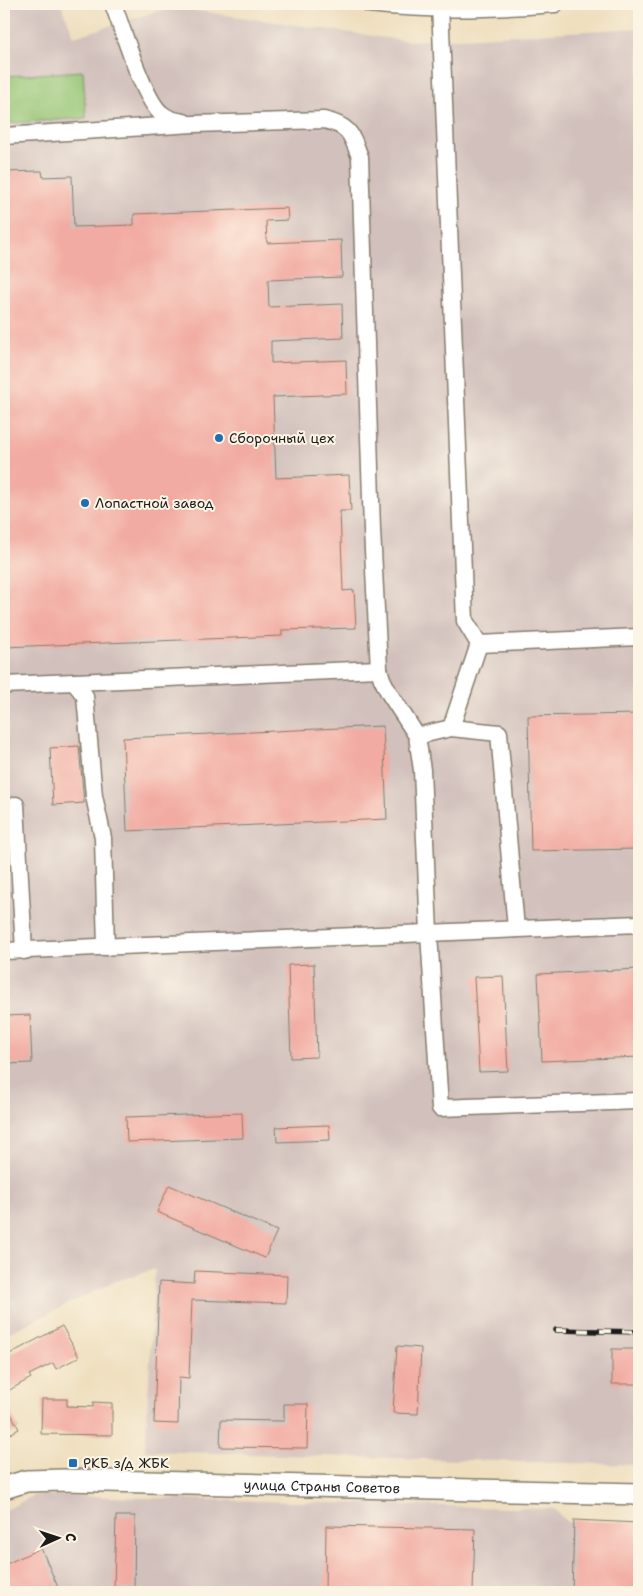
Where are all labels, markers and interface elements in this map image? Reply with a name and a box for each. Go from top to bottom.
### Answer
place label: Сборочный цех [229,429,334,447]
marker: Сборочный цех [213,432,225,444]
place label: Лопастной завод [95,494,214,512]
marker: Лопастной завод [79,497,91,509]
place label: РКБ з/д ЖБК [83,1454,169,1472]
marker: РКБ з/д ЖБК [67,1457,79,1469]
street label: улица Страны Советов [243,1475,400,1497]
north arrow [32,1514,82,1564]
text: С [62,1533,80,1542]

